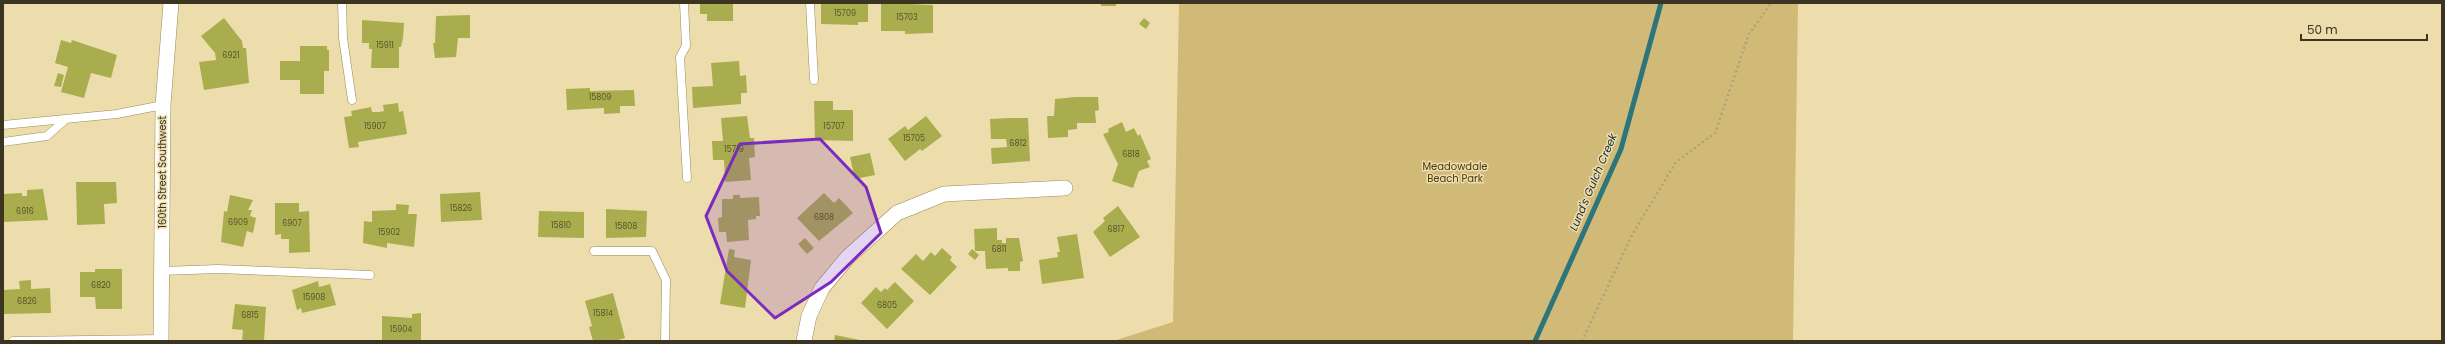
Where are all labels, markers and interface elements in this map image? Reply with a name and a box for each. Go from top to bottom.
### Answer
house number: 15709 [834,8,856,19]
house number: 15703 [896,12,918,23]
scale bar [2301,16,2427,42]
text: 50 m [2307,21,2338,38]
house number: 15911 [376,40,394,51]
house number: 6921 [222,50,240,61]
house number: 15809 [589,92,611,103]
street label: 160th Street Southwest [155,115,170,228]
house number: 15907 [364,121,387,132]
house number: 15707 [823,121,845,132]
water label: Lund's Gulch Creek [1565,130,1621,233]
house number: 15705 [903,133,925,144]
house number: 6812 [1009,138,1027,149]
house number: 15719 [724,144,744,155]
house number: 6818 [1122,149,1140,160]
park label: Meadowdale Beach Park [1422,159,1488,186]
house number: 15826 [450,203,472,214]
house number: 6916 [16,206,34,217]
house number: 6808 [814,212,834,223]
house number: 6909 [228,217,248,228]
house number: 6907 [282,218,302,229]
house number: 15810 [551,220,571,231]
house number: 15808 [615,221,637,232]
house number: 6817 [1107,224,1125,235]
house number: 15902 [378,227,401,238]
house number: 6811 [991,244,1007,255]
house number: 6820 [91,280,111,291]
house number: 15908 [303,292,325,303]
house number: 6826 [17,296,37,307]
house number: 6805 [877,300,897,311]
house number: 15814 [593,308,613,319]
house number: 6815 [241,310,259,321]
house number: 15904 [390,324,412,335]

